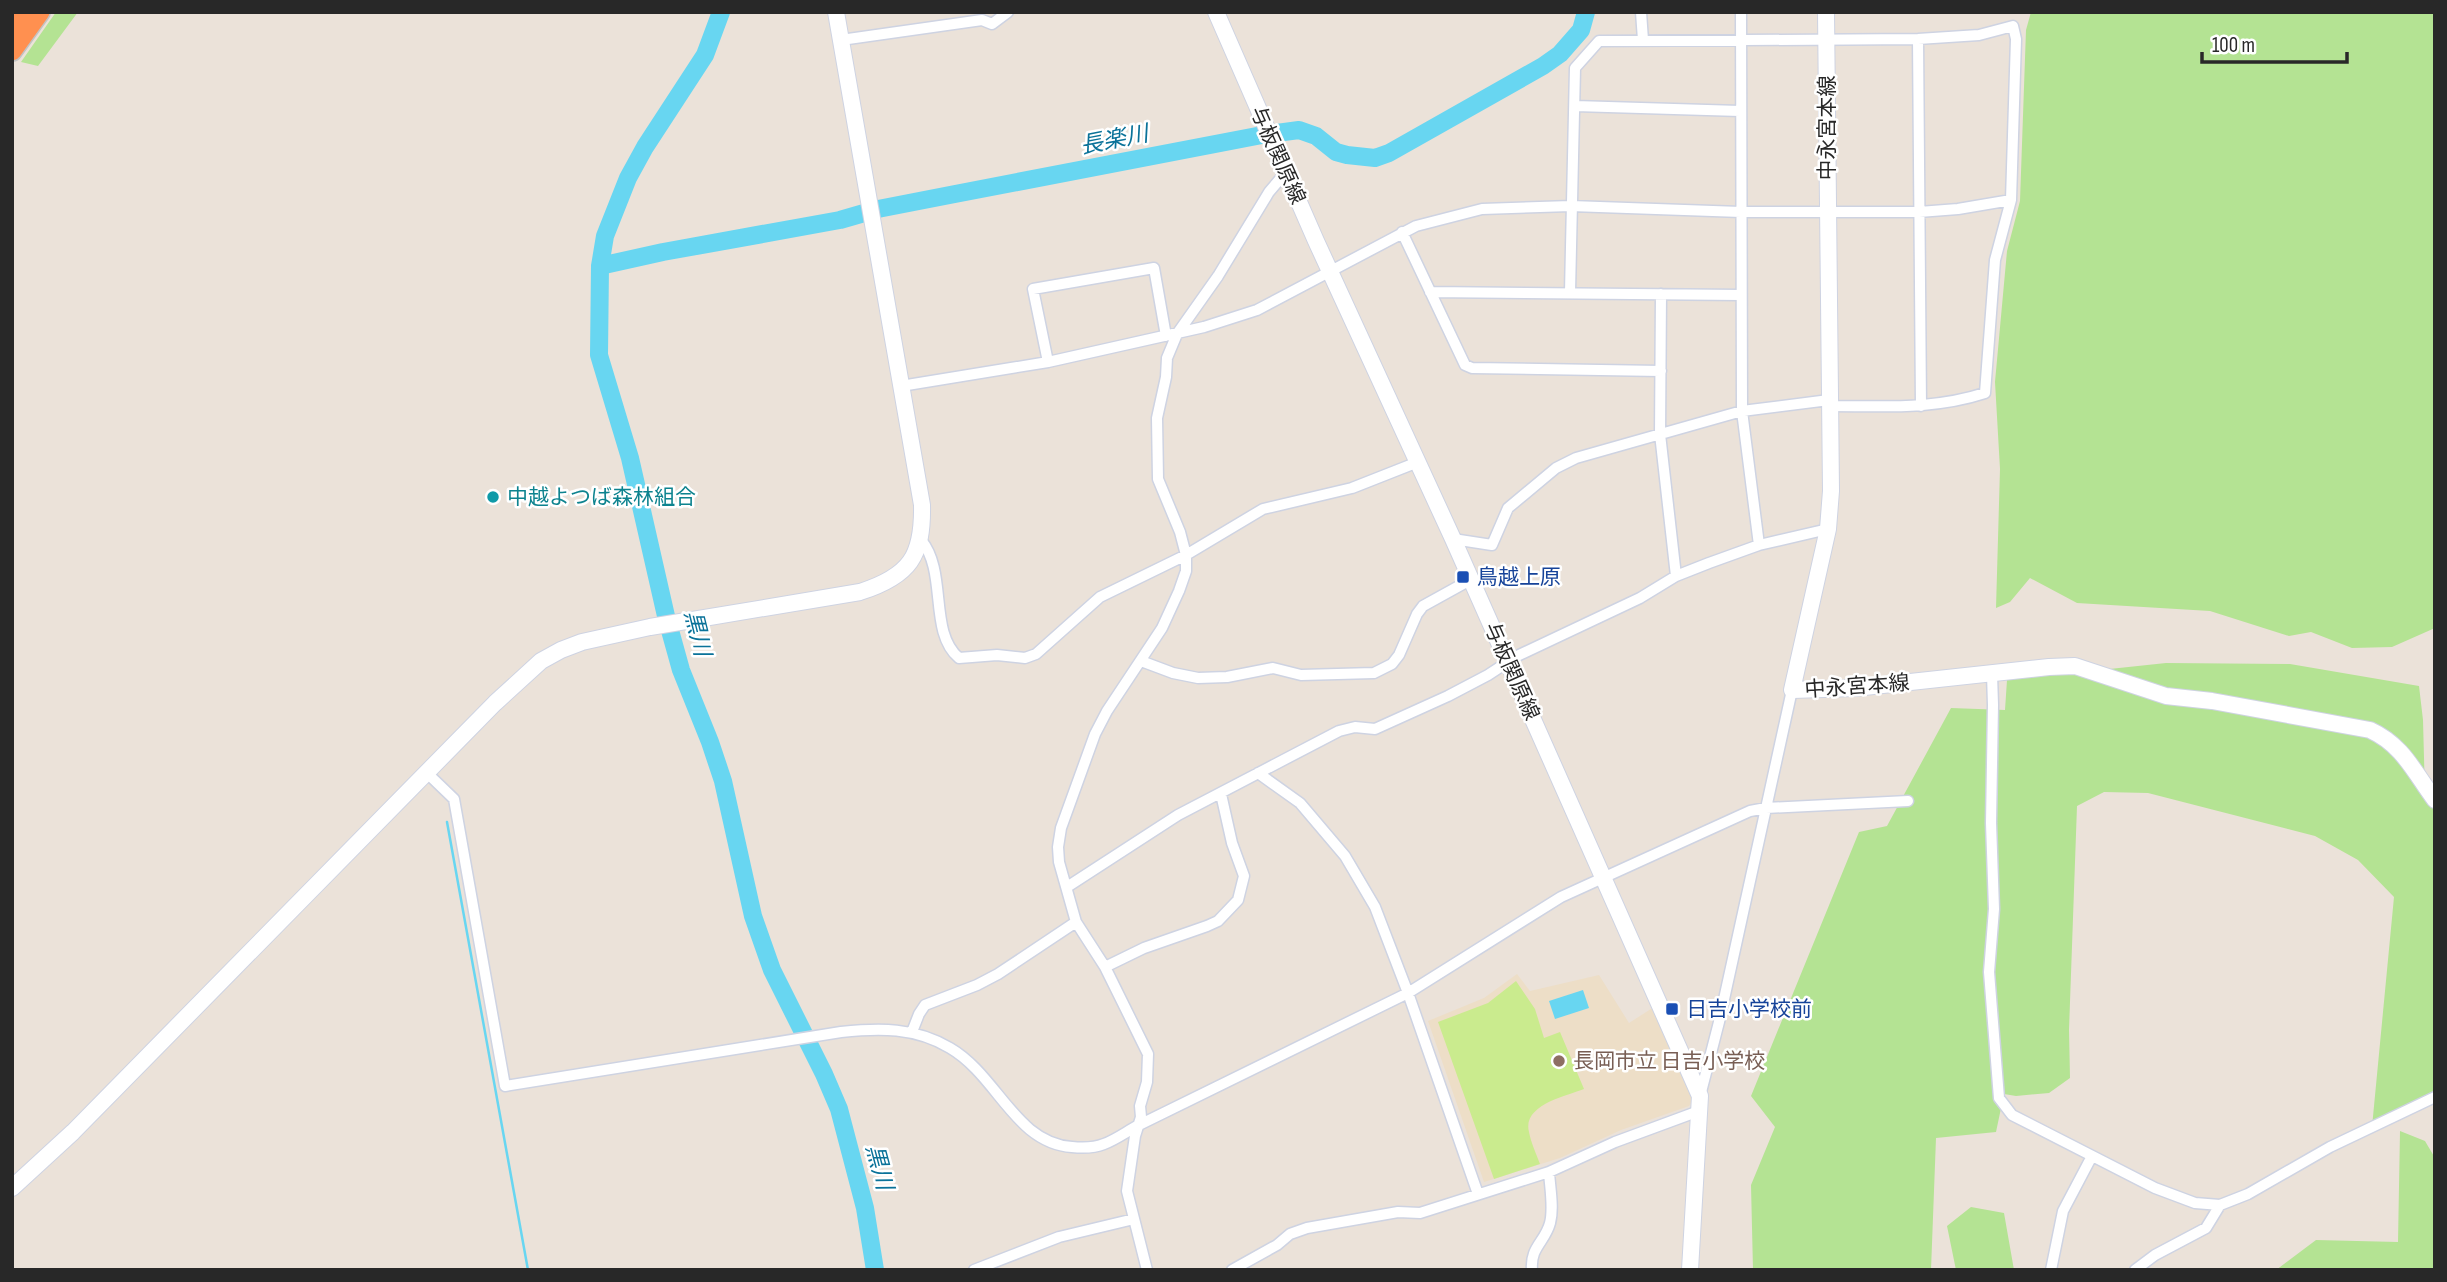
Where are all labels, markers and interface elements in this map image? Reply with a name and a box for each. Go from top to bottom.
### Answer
scale bar [2202,21,2347,65]
text: 100 m [2212,33,2255,58]
street label: 中永宮本線 [1815,76,1840,181]
street label: 与板関原線 [1245,102,1310,208]
water label: 長楽川 [1078,119,1154,160]
place label: 中越よつば森林組合 [507,485,696,510]
marker: 中越よつば森林組合 [485,489,501,505]
place label: 鳥越上原 [1477,565,1561,590]
marker: 鳥越上原 [1455,569,1471,585]
water label: 黒川 [678,608,717,662]
street label: 与板関原線 [1479,618,1544,724]
street label: 中永宮本線 [1804,670,1910,703]
place label: 日吉小学校前 [1686,997,1812,1022]
marker: 日吉小学校前 [1664,1001,1680,1017]
place label: 長岡市立 日吉小学校 [1573,1049,1765,1074]
marker: 長岡市立 日吉小学校 [1551,1053,1567,1069]
water label: 黒川 [860,1141,899,1196]

